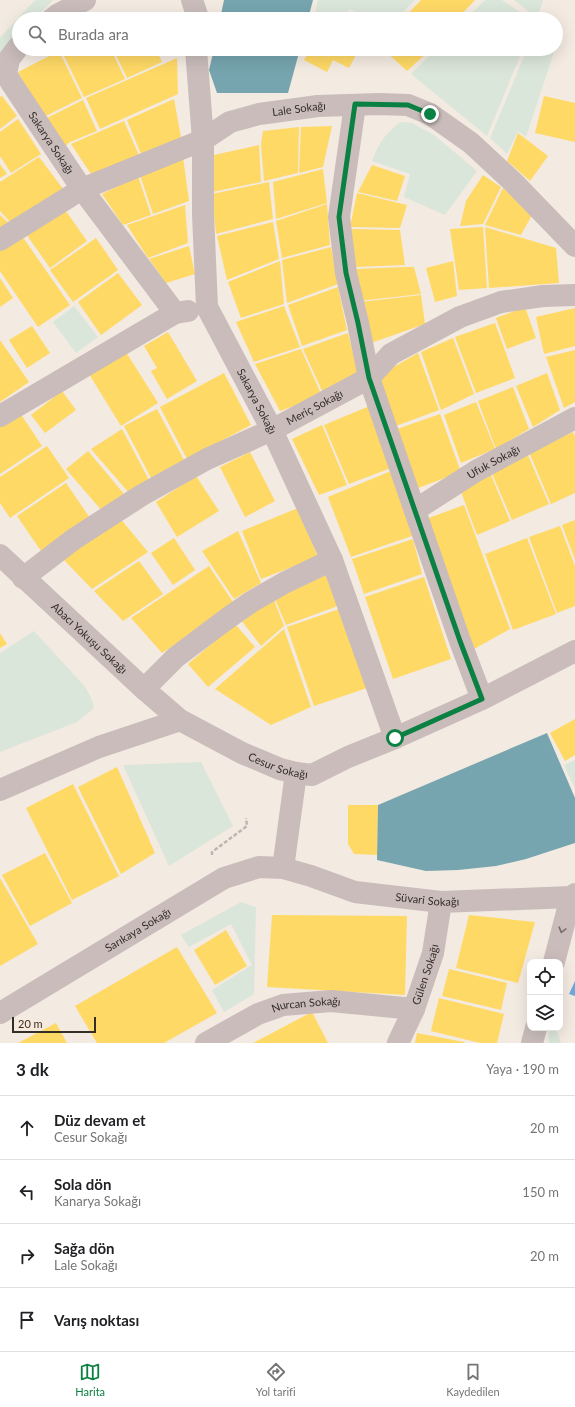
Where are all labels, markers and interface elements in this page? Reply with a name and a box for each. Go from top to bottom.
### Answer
search box [12,12,563,56]
icon: search [26,23,48,45]
text: Burada ara [58,25,129,43]
street label: Lale Sokağı [271,99,326,118]
route end [421,105,439,123]
street label: Sakarya Sokağı [26,109,77,176]
street label: Sakarya Sokağı [235,366,280,436]
street label: Meriç Sokağı [284,386,345,427]
street label: Ufuk Sokağı [464,442,522,481]
street label: Abacı Yokuşu Sokağı [49,599,130,676]
route start [386,729,404,747]
street label: Cesur Sokağı [247,749,309,780]
street label: Süvari Sokağı [395,890,460,908]
street label: Sarıkaya Sokağı [102,905,173,954]
one-way arrow [558,926,567,933]
street label: Gülen Sokağı [409,943,440,1006]
map controls [527,959,563,1031]
button: locate [527,959,563,995]
street label: Nurcan Sokağı [269,994,341,1015]
button: layers [527,995,563,1031]
scale bar [12,1015,96,1034]
text: 20 m [18,1017,43,1030]
text: 3 dk [16,1059,49,1080]
text: Yaya · 190 m [486,1061,559,1077]
text: Düz devam et [54,1111,146,1129]
icon: ahead [16,1117,38,1139]
text: 20 m [530,1120,559,1136]
text: Cesur Sokağı [54,1129,127,1145]
text: Sola dön [54,1175,111,1193]
icon: left [16,1181,38,1203]
text: 150 m [522,1184,559,1200]
text: Kanarya Sokağı [54,1193,141,1209]
text: Sağa dön [54,1239,115,1257]
icon: right [16,1245,38,1267]
text: 20 m [530,1248,559,1264]
text: Lale Sokağı [54,1257,118,1273]
icon: arrive [16,1309,38,1331]
text: Varış noktası [54,1311,139,1329]
tab: Harita [75,1361,105,1398]
tab: Yol tarifi [256,1361,296,1398]
tab: Kaydedilen [446,1361,500,1398]

